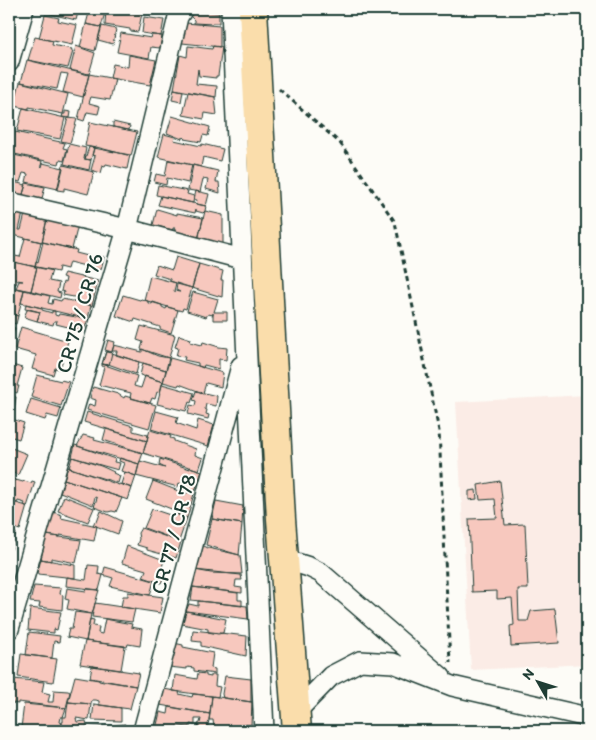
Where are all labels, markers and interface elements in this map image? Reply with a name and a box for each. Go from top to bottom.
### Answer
street label: CR 75 / CR 76 [50,250,108,376]
street label: CR 77 / CR 78 [145,471,201,597]
north arrow [514,658,564,708]
text: N [519,665,538,683]

